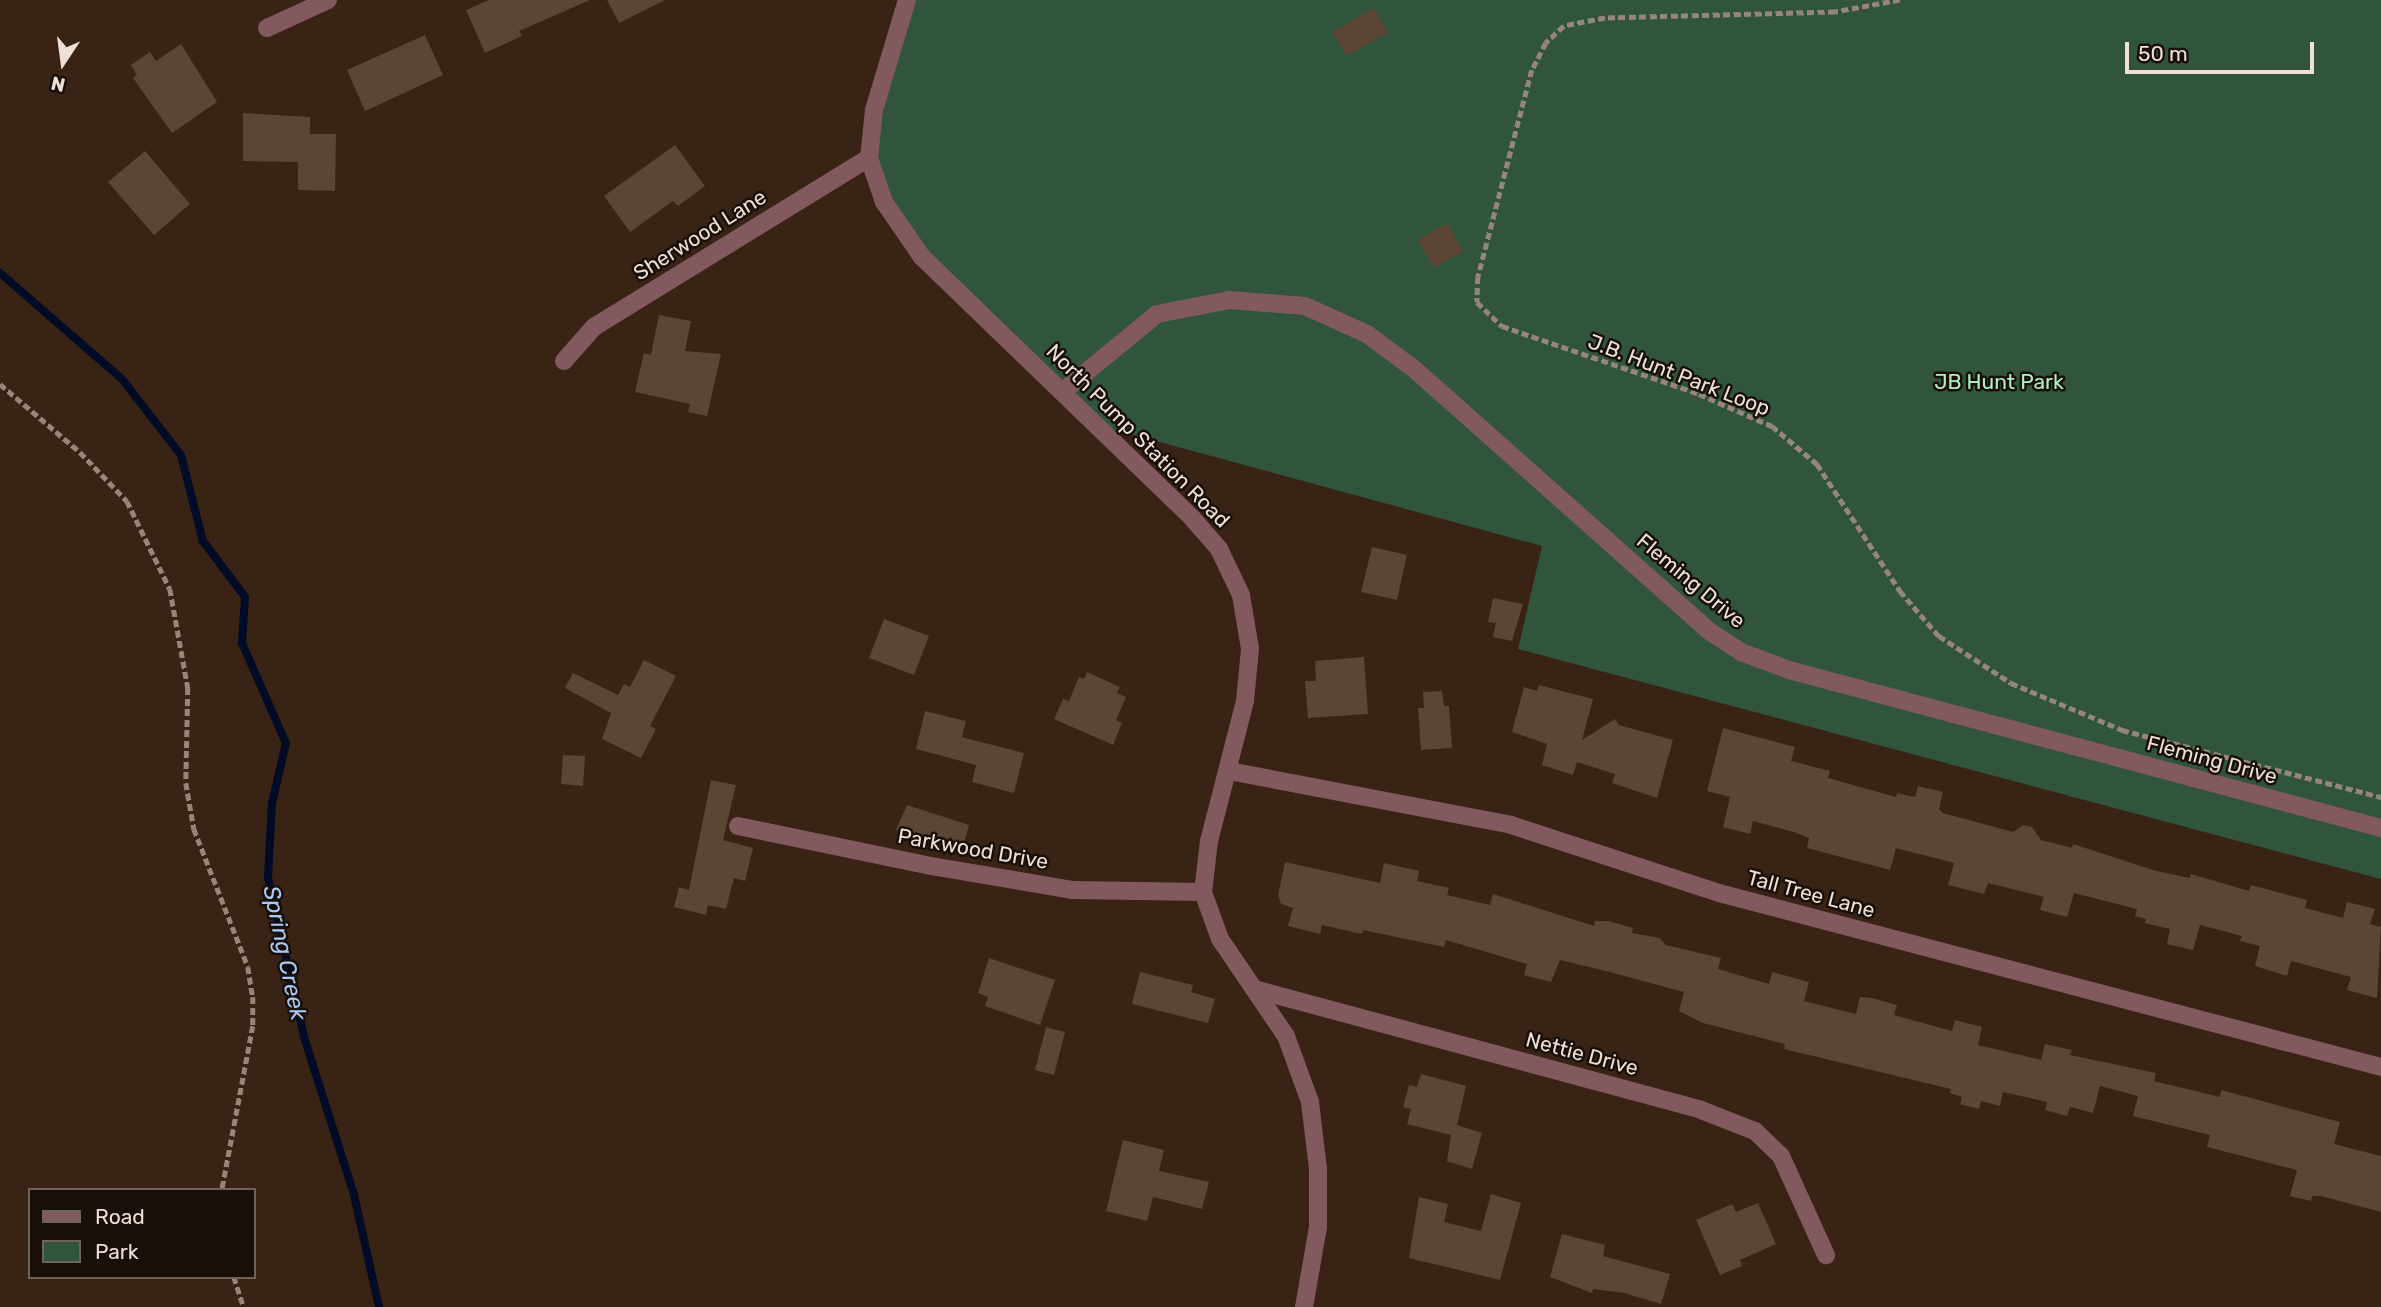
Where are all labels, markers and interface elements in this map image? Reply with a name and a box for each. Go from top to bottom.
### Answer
north arrow [28,28,98,98]
scale bar [2129,28,2318,72]
text: 50 m [2138,41,2188,66]
text: N [49,71,67,97]
street label: Sherwood Lane [629,184,771,286]
street label: J.B. Hunt Park Loop [1584,329,1774,421]
street label: North Pump Station Road [1041,339,1235,533]
park label: JB Hunt Park [1934,369,2064,395]
street label: Fleming Drive [1632,528,1750,634]
street label: Fleming Drive [2144,731,2280,789]
street label: Parkwood Drive [896,823,1050,875]
street label: Tall Tree Lane [1744,865,1878,923]
water label: Spring Creek [257,883,313,1023]
street label: Nettie Drive [1523,1027,1641,1081]
legend [28,1188,256,1279]
text: Road [95,1204,145,1229]
text: Park [95,1239,139,1264]

